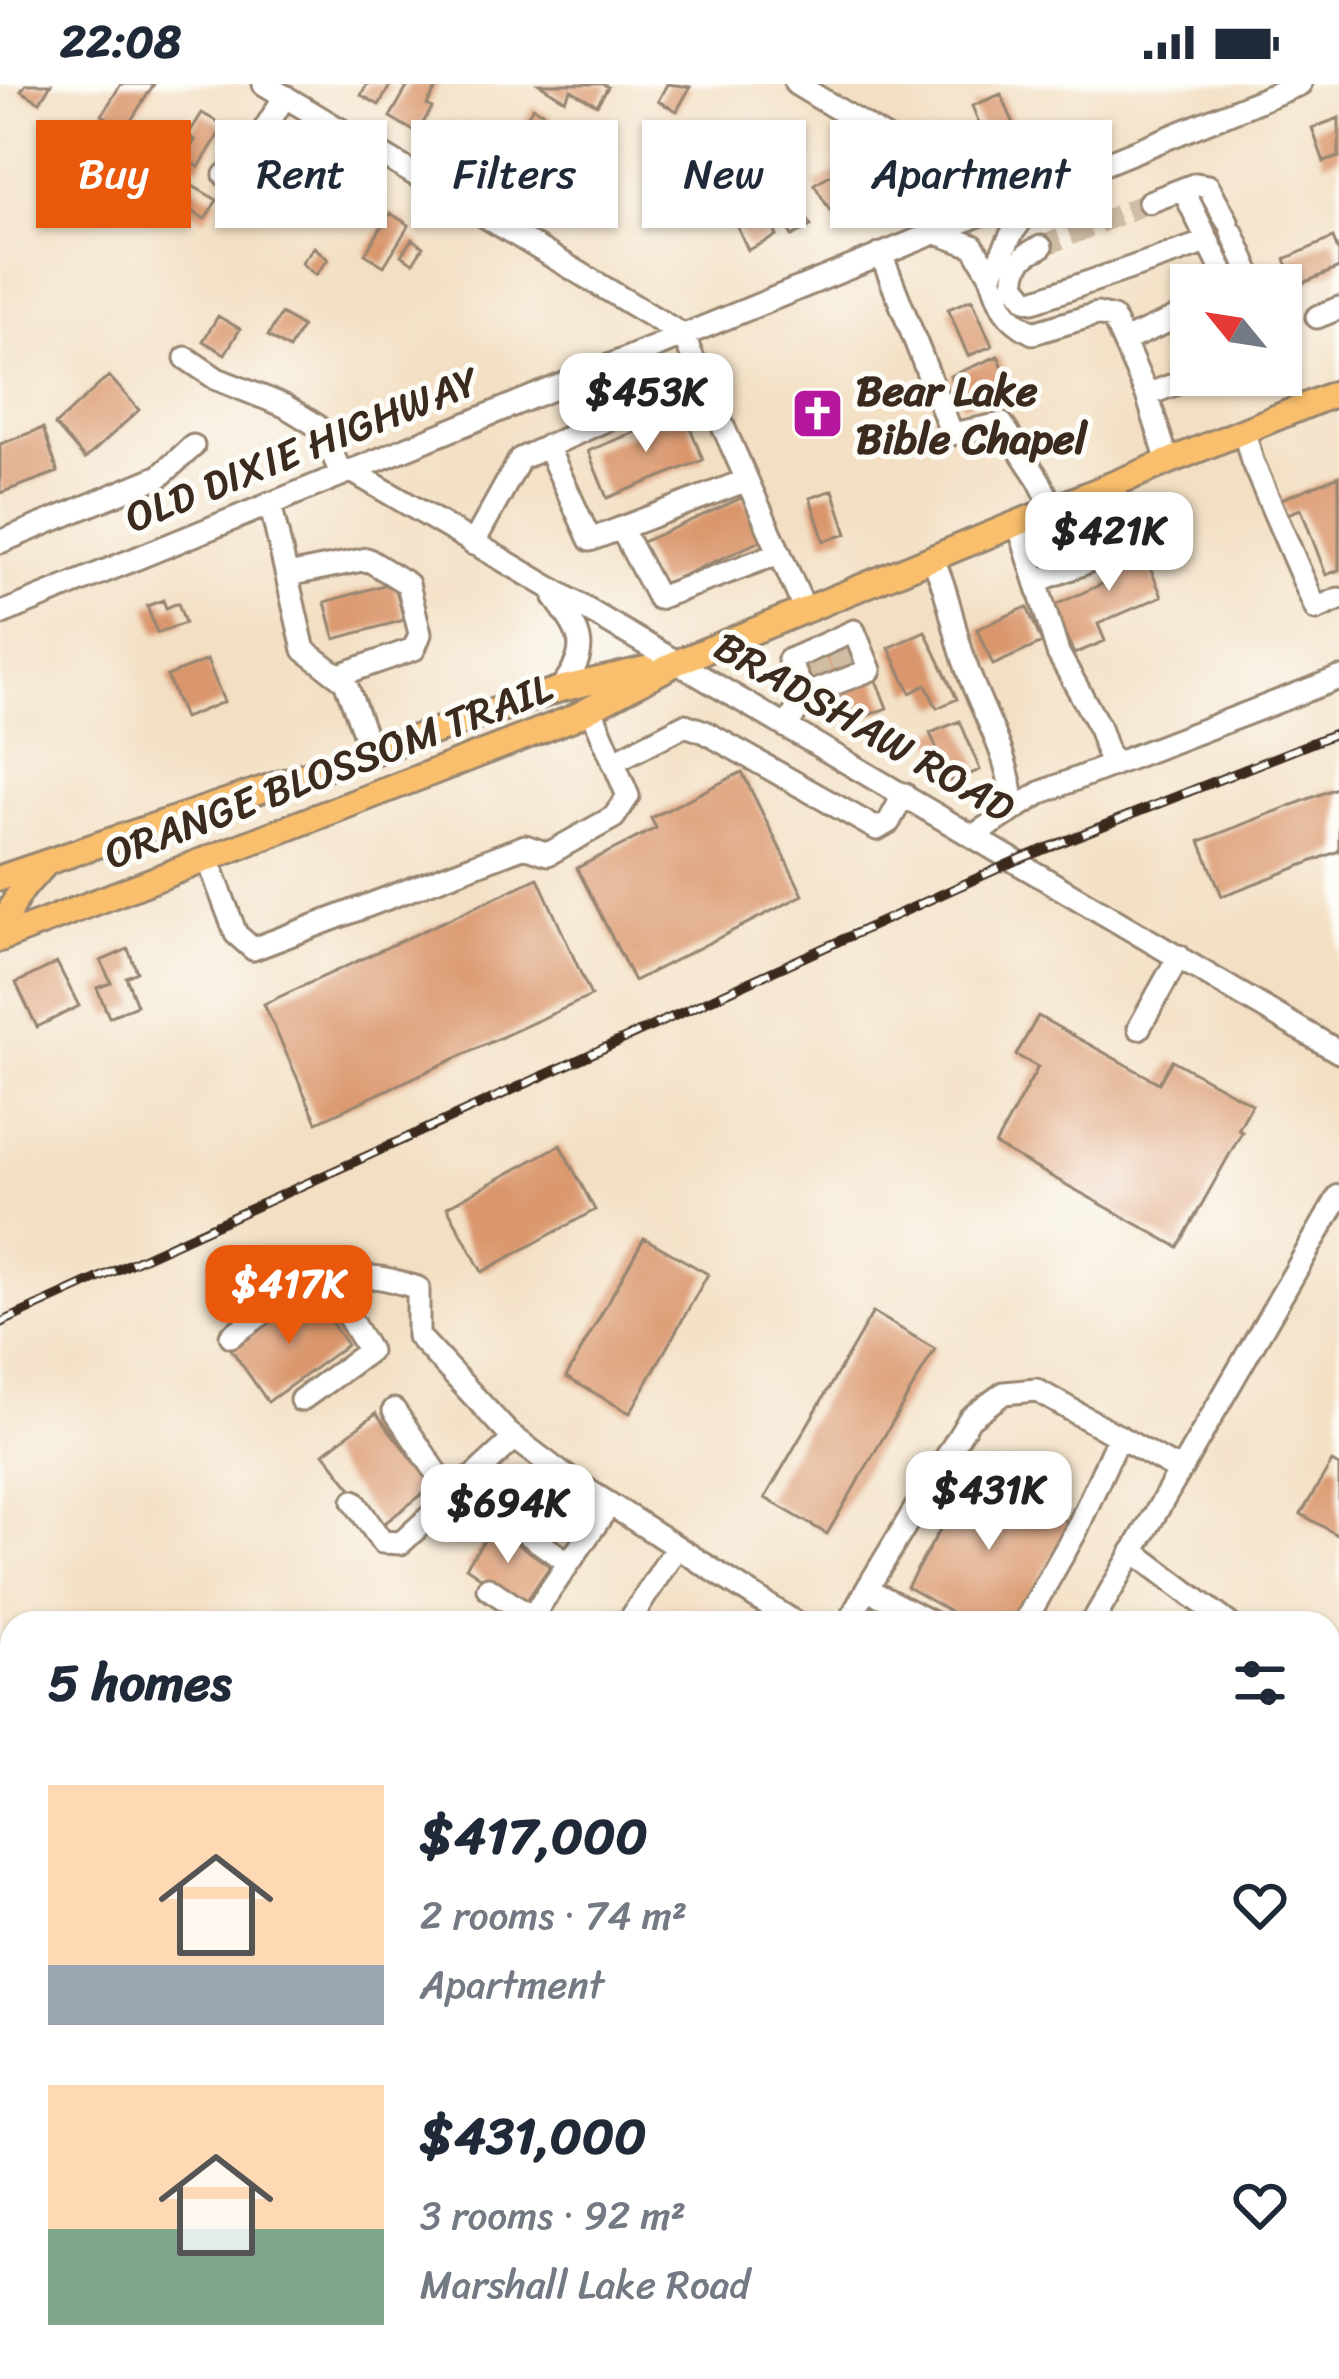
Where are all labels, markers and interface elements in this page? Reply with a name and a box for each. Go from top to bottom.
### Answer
text: 22:08 [60,2,181,82]
chip: Buy [36,120,191,228]
chip: Rent [215,120,387,228]
chip: Filters [411,120,618,228]
chip: New [642,120,806,228]
chip: Apartment [830,120,1112,228]
north arrow [1170,264,1302,396]
map controls [1170,264,1302,396]
street label: OLD DIXIE HIGHWAY [113,344,492,554]
pin: $453K [562,353,730,455]
place label: Bear Lake Bible Chapel [856,354,1089,476]
text: $453K [586,357,706,426]
church icon: Bear Lake Bible Chapel [789,386,845,442]
pin: $421K [1025,492,1193,594]
text: $421K [1052,496,1166,565]
street label: BRADSHAW ROAD [700,610,1029,843]
street label: ORANGE BLOSSOM TRAIL [93,651,564,891]
pin: $417K [205,1245,373,1347]
text: $417K [232,1249,346,1318]
pin: $431K [905,1451,1073,1553]
text: $431K [933,1455,1045,1524]
pin: $694K [424,1464,592,1566]
text: $694K [448,1468,568,1537]
text: 5 homes [48,1638,231,1728]
icon: filters [1227,1650,1293,1716]
text: $417,000 [420,1791,648,1881]
icon: home [144,1833,288,1977]
icon: heart [1227,1872,1293,1938]
text: 2 rooms · 74 m² [420,1881,687,1950]
text: Apartment [420,1950,604,2019]
text: $431,000 [420,2091,647,2181]
icon: home [144,2133,288,2277]
icon: heart [1227,2172,1293,2238]
text: 3 rooms · 92 m² [420,2181,686,2250]
text: Marshall Lake Road [420,2250,750,2319]

